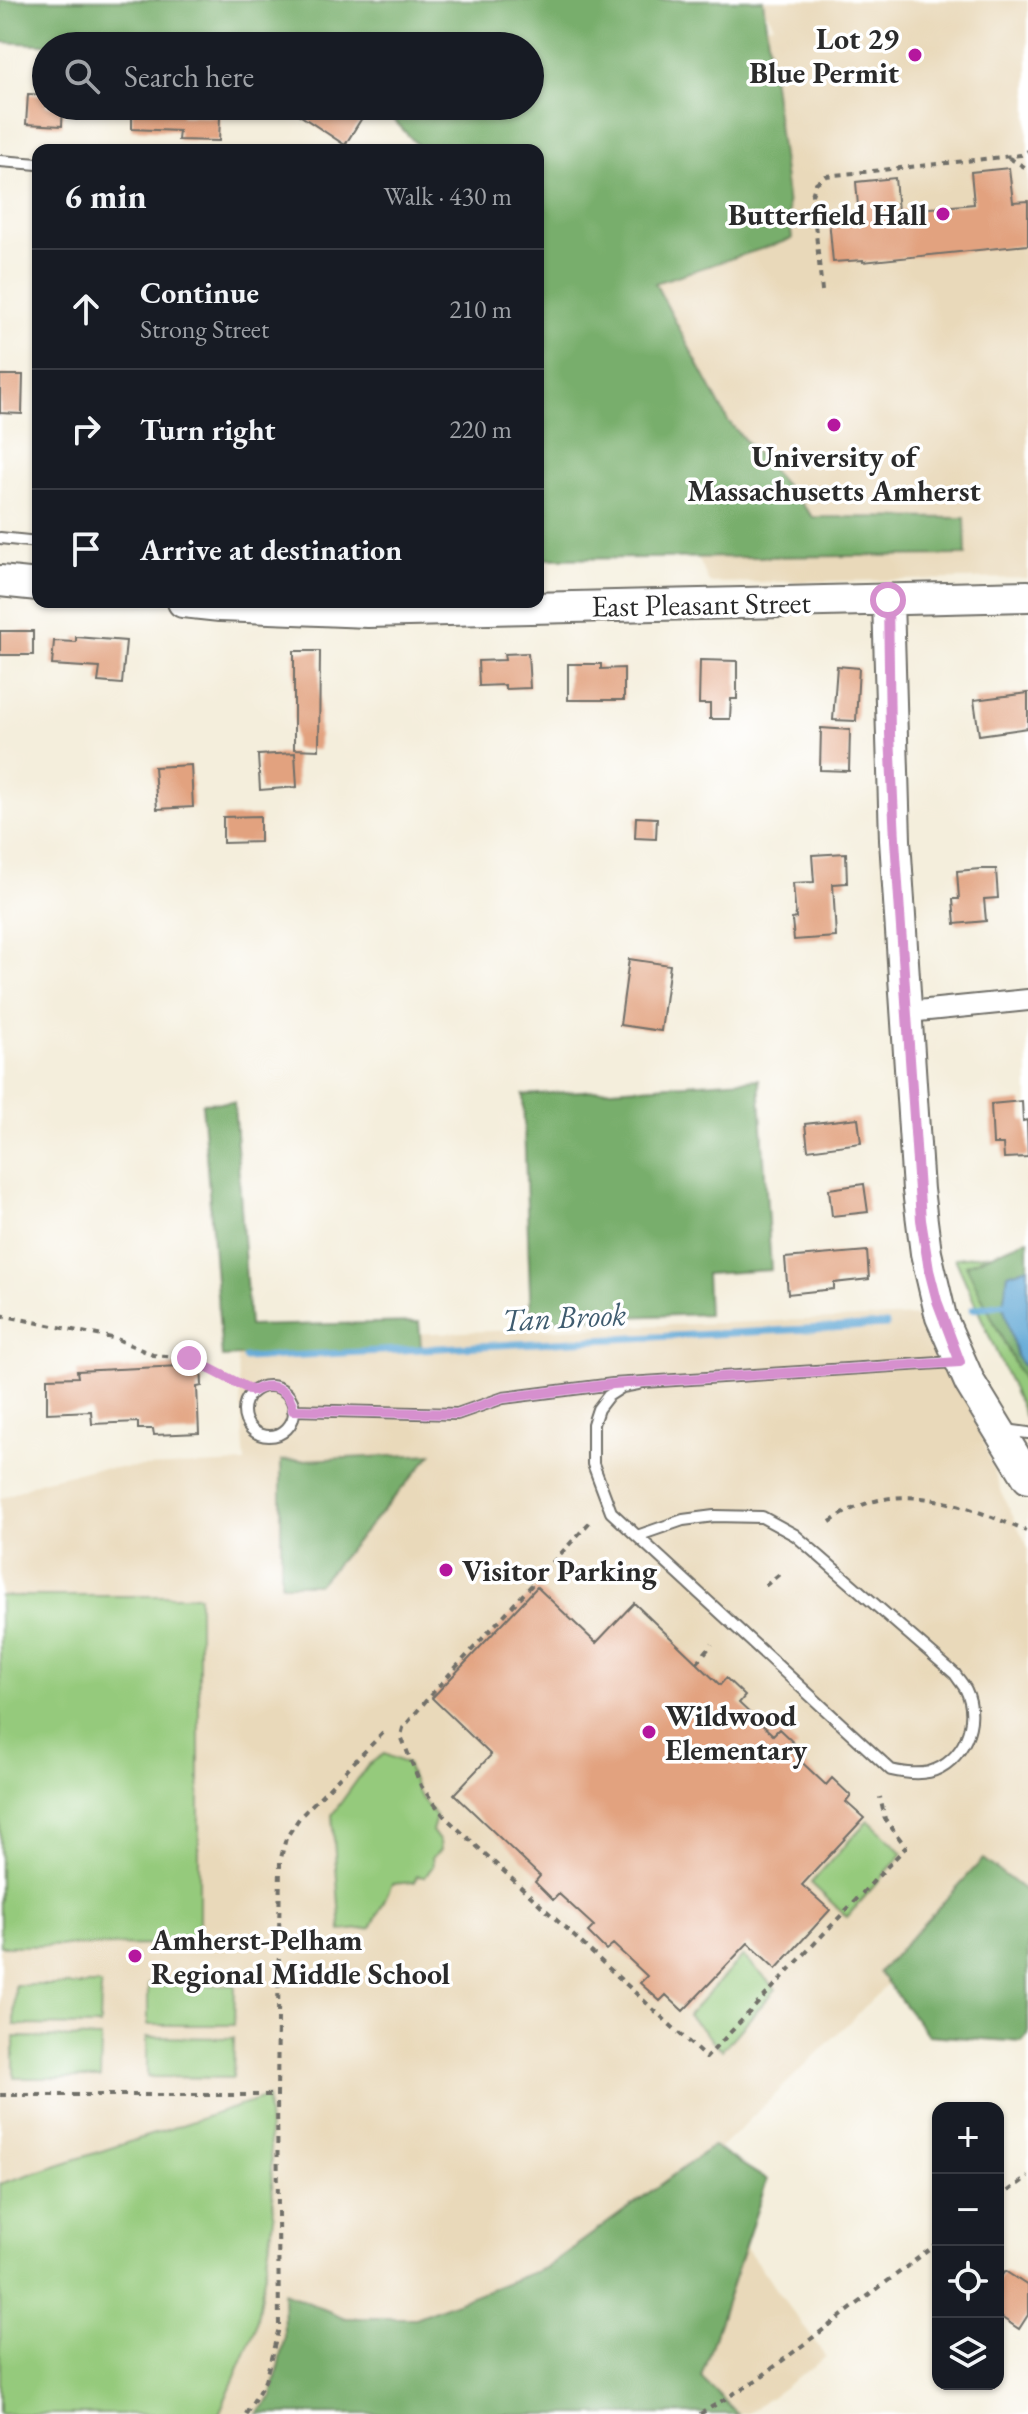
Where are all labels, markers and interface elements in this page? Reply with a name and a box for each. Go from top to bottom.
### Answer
place label: Lot 29 Blue Permit [749,19,900,92]
search box [32,32,544,120]
marker: Lot 29 Blue Permit [906,46,924,64]
icon: search [60,54,104,98]
text: Search here [124,57,254,96]
text: 6 min [64,174,147,218]
text: Walk · 430 m [384,179,512,213]
place label: Butterfield Hall [728,195,927,234]
marker: Butterfield Hall [934,205,952,223]
text: Continue [140,273,259,312]
icon: ahead [64,287,108,331]
text: 210 m [449,292,512,326]
text: Strong Street [140,312,269,346]
icon: right [64,407,108,451]
text: Turn right [140,410,276,449]
text: 220 m [449,412,512,446]
marker: University of Massachusetts Amherst [825,416,843,434]
place label: University of Massachusetts Amherst [687,437,981,510]
icon: arrive [64,527,108,571]
text: Arrive at destination [140,530,402,569]
route start [870,582,906,618]
street label: East Pleasant Street [591,583,812,625]
water label: Tan Brook [501,1293,628,1341]
route end [171,1340,207,1376]
place label: Visitor Parking [462,1551,658,1590]
marker: Visitor Parking [437,1561,455,1579]
place label: Wildwood Elementary [665,1696,808,1769]
marker: Wildwood Elementary [640,1723,658,1741]
place label: Amherst-Pelham Regional Middle School [150,1920,451,1993]
marker: Amherst-Pelham Regional Middle School [126,1947,144,1965]
map controls [932,2102,1004,2390]
button: + [932,2102,1004,2174]
button: − [932,2174,1004,2246]
button: locate [932,2246,1004,2318]
button: layers [932,2318,1004,2390]

